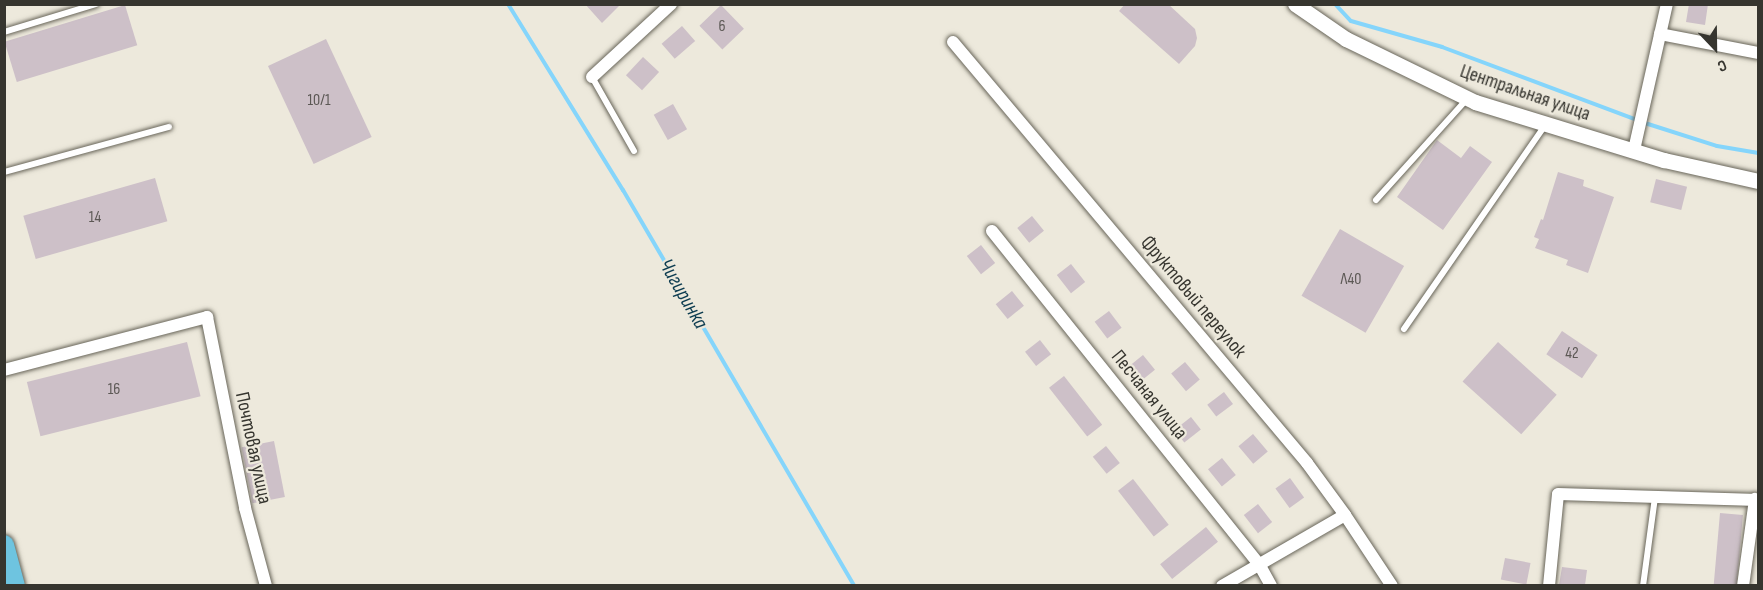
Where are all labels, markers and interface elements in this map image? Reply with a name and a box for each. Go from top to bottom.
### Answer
house number: 6 [718,17,726,37]
north arrow [1685,18,1745,78]
text: С [1715,55,1729,76]
street label: Центральная улица [1457,59,1593,127]
house number: 10/1 [308,91,330,111]
house number: 14 [89,208,101,228]
street label: Фруктовый переулок [1135,231,1251,363]
water label: Чигиринка [653,255,713,333]
house number: Л40 [1341,270,1361,290]
house number: 42 [1565,344,1579,364]
street label: Песчаная улица [1106,345,1192,445]
house number: 16 [108,380,120,400]
street label: Почтовая улица [229,390,277,506]

